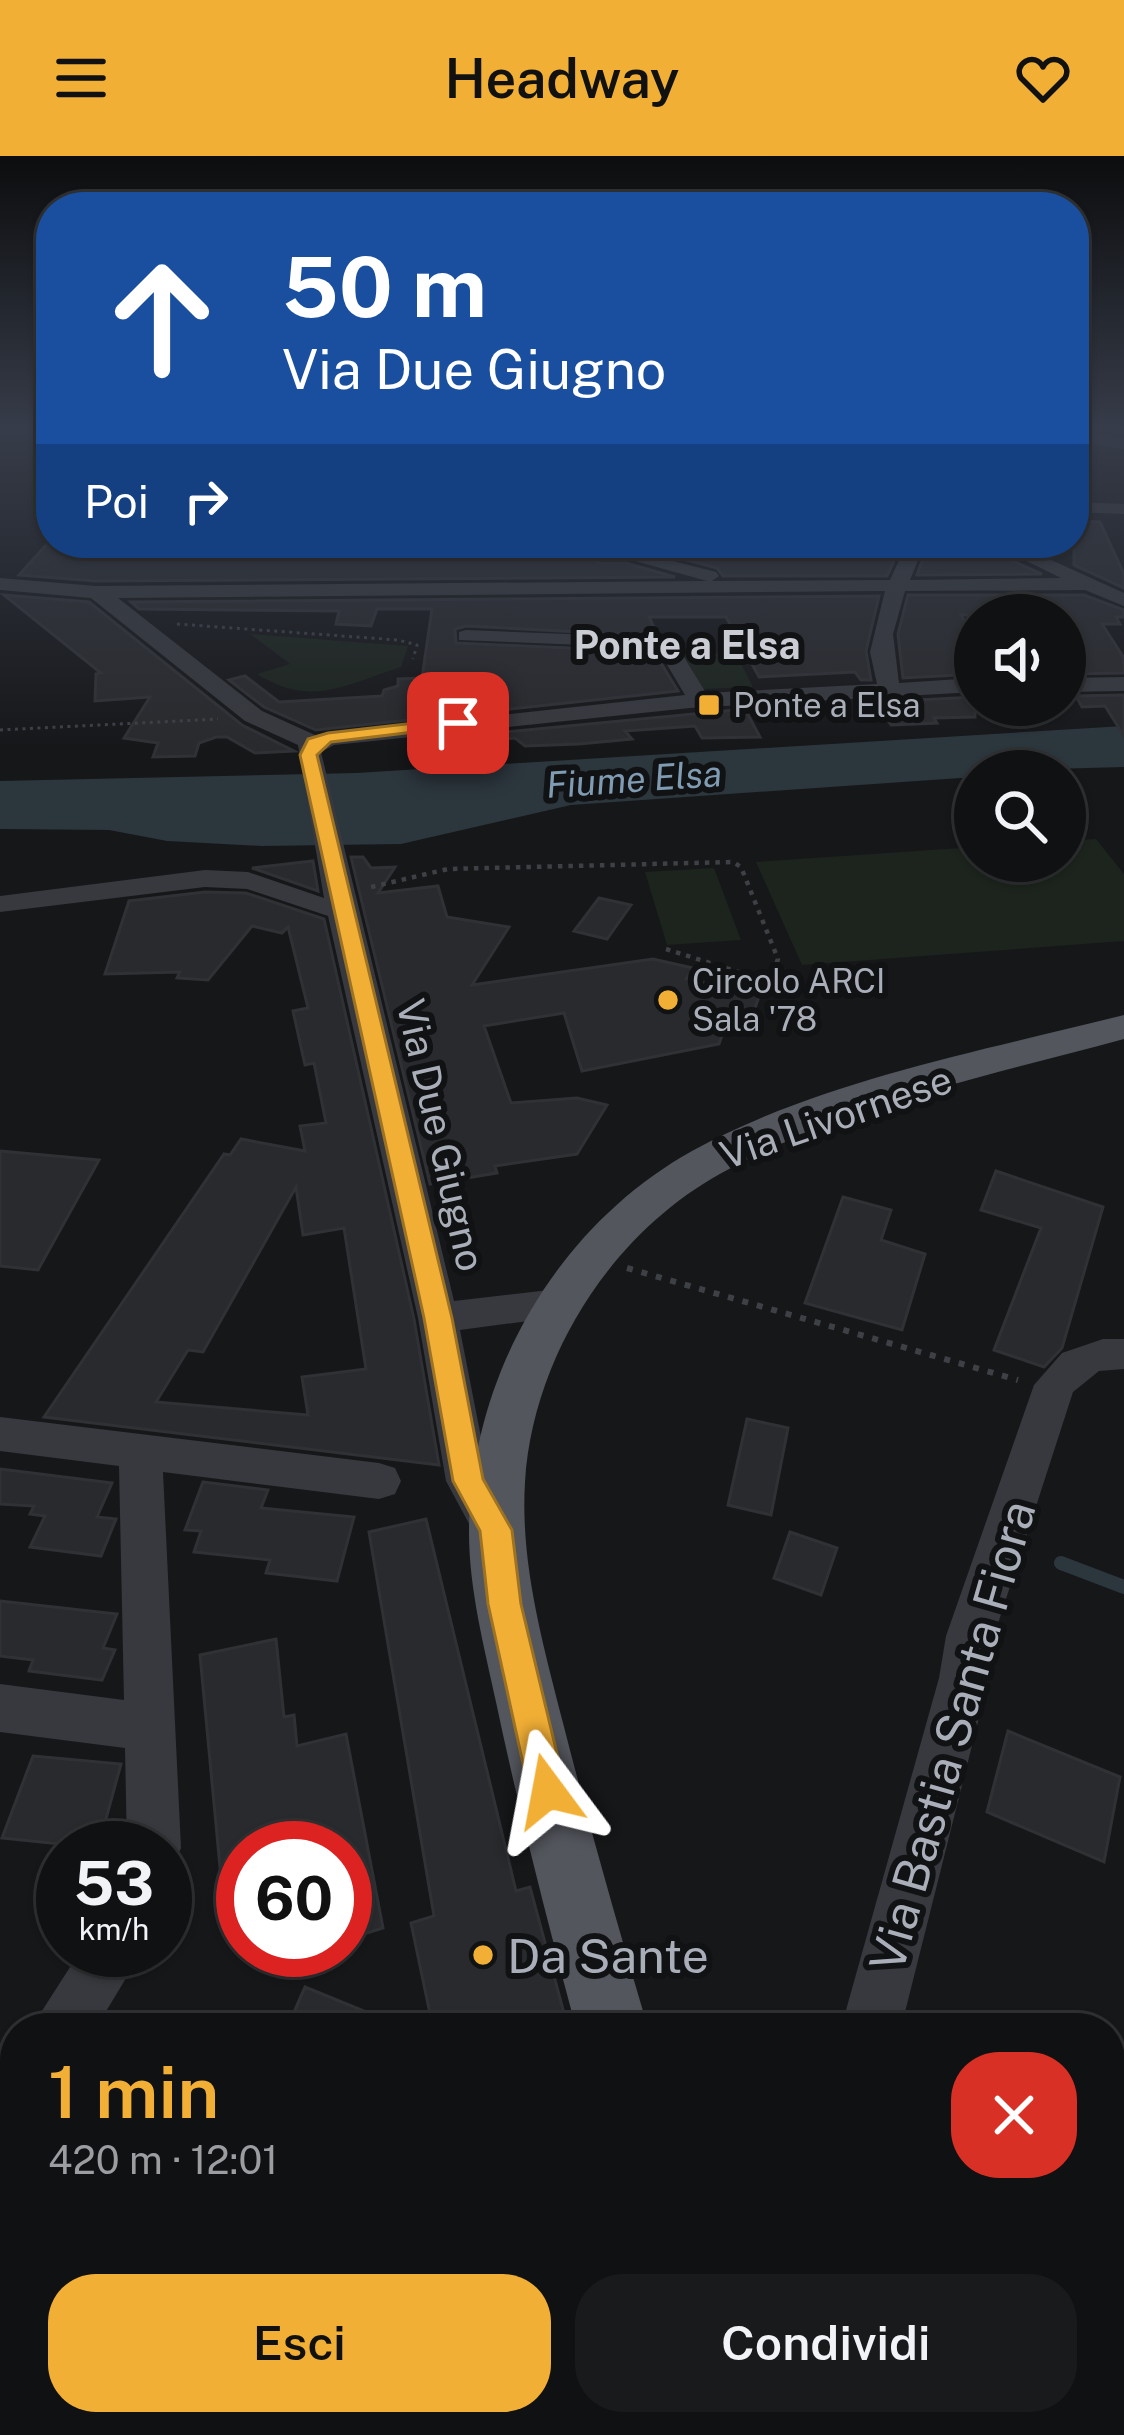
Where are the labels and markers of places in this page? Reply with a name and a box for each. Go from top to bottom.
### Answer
pin [407,672,509,774]
place label: Ponte a Elsa [733,686,920,724]
marker: Ponte a Elsa [696,692,722,718]
place label: Circolo ARCI Sala '78 [692,962,885,1038]
marker: Circolo ARCI Sala '78 [655,987,681,1013]
place label: Da Sante [507,1927,709,1984]
marker: Da Sante [470,1942,496,1968]

